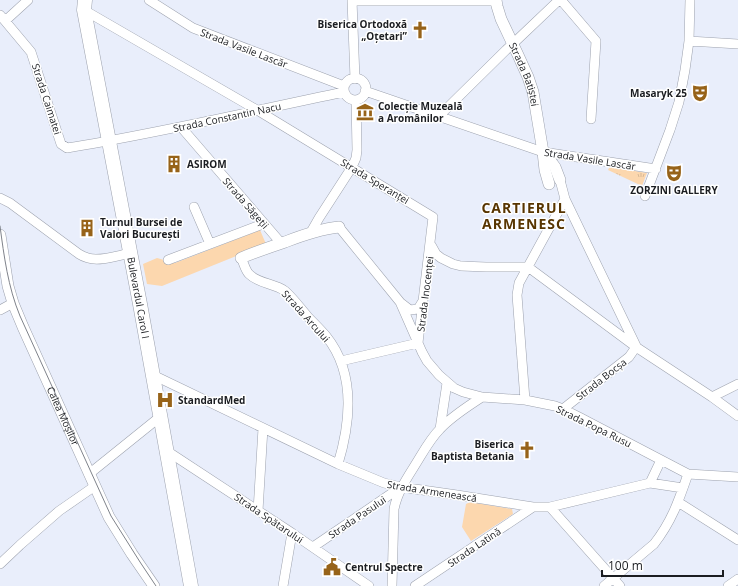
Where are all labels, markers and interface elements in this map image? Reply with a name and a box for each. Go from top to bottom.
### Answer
place label: Biserica Ortodoxă „Oțetari” [318,17,408,43]
church icon: Biserica Ortodoxă „Oțetari” [410,20,430,40]
street label: Strada Vasile Lascăr [198,25,290,71]
street label: Strada Batiștei [506,40,542,107]
street label: Strada Caimatei [29,62,65,136]
theatre icon: Masaryk 25 [690,83,710,103]
place label: Masaryk 25 [630,86,687,100]
street label: Strada Constantin Nacu [172,99,282,135]
place label: Colecție Muzeală a Aromânilor [378,99,462,125]
museum icon: Colecție Muzeală a Aromânilor [355,102,375,122]
street label: Strada Vasile Lascăr [543,145,637,173]
building icon: ASIROM [164,154,184,174]
street label: Strada Speranței [338,155,412,207]
place label: ASIROM [187,157,227,171]
theatre icon: ZORZINI GALLERY [664,163,684,183]
street label: Strada Săgeții [220,174,272,232]
place label: ZORZINI GALLERY [630,183,718,197]
district label: CARTIERUL ARMENESC [481,198,567,233]
place label: Turnul Bursei de Valori București [100,215,182,241]
building icon: Turnul Bursei de Valori București [77,218,97,238]
street label: Strada Inocenței [413,255,437,333]
street label: Bulevardul Carol I [124,256,153,340]
street label: Strada Arcului [279,287,333,345]
street label: Strada Bocșa [573,355,629,403]
street label: Calea Moșilor [44,384,83,448]
hospital icon: StandardMed [155,390,175,410]
place label: StandardMed [178,393,245,407]
street label: Strada Popa Rusu [554,402,634,450]
place label: Biserica Baptista Betania [431,437,514,463]
church icon: Biserica Baptista Betania [517,440,537,460]
street label: Strada Armenească [386,477,478,505]
street label: Strada Spătarului [232,490,306,546]
street label: Strada Pasului [325,493,389,541]
street label: Strada Latină [445,524,503,570]
scale bar [602,552,723,578]
public building icon: Centrul Spectre [322,557,342,577]
text: 100 m [608,557,643,574]
place label: Centrul Spectre [345,560,423,574]

